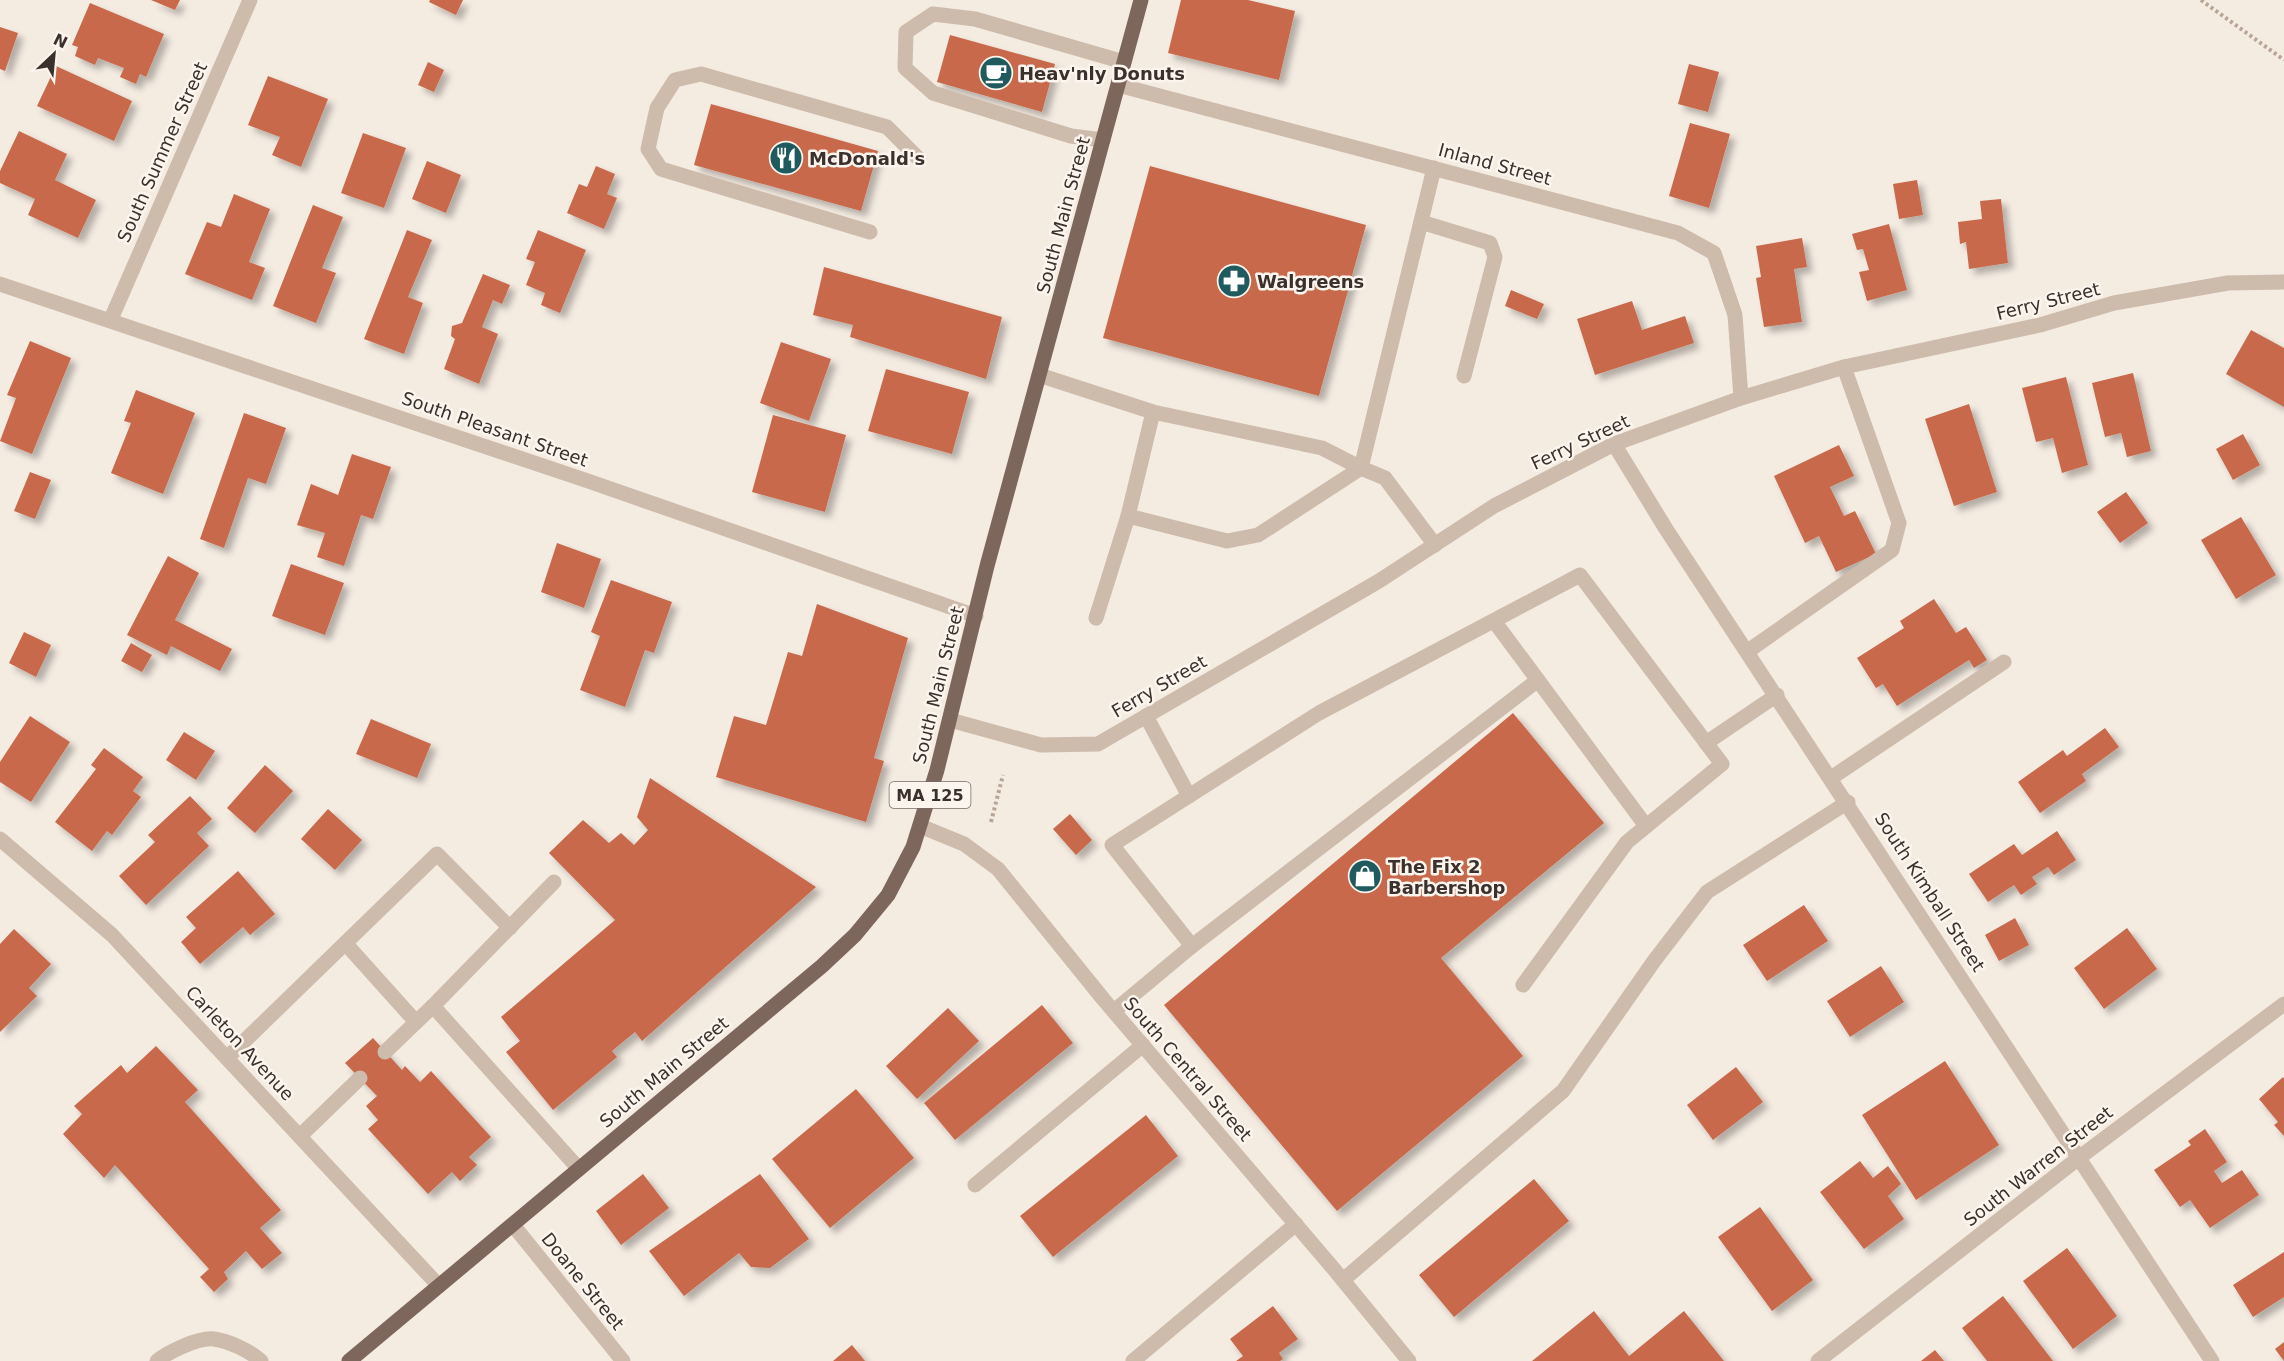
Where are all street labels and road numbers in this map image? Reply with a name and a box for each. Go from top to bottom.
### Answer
street label: South Summer Street [113,59,211,245]
street label: South Main Street [1032,134,1094,296]
street label: Inland Street [1436,139,1554,189]
street label: Ferry Street [1994,278,2102,324]
street label: South Pleasant Street [399,387,591,471]
street label: Ferry Street [1528,410,1632,474]
street label: South Main Street [908,604,968,766]
street label: Ferry Street [1108,650,1210,722]
road number: MA 125 [890,782,970,808]
street label: South Kimball Street [1871,809,1989,975]
street label: Carleton Avenue [181,981,299,1105]
street label: South Central Street [1120,993,1256,1145]
street label: South Main Street [595,1012,733,1132]
street label: South Warren Street [1960,1101,2116,1231]
street label: Doane Street [537,1228,629,1334]

